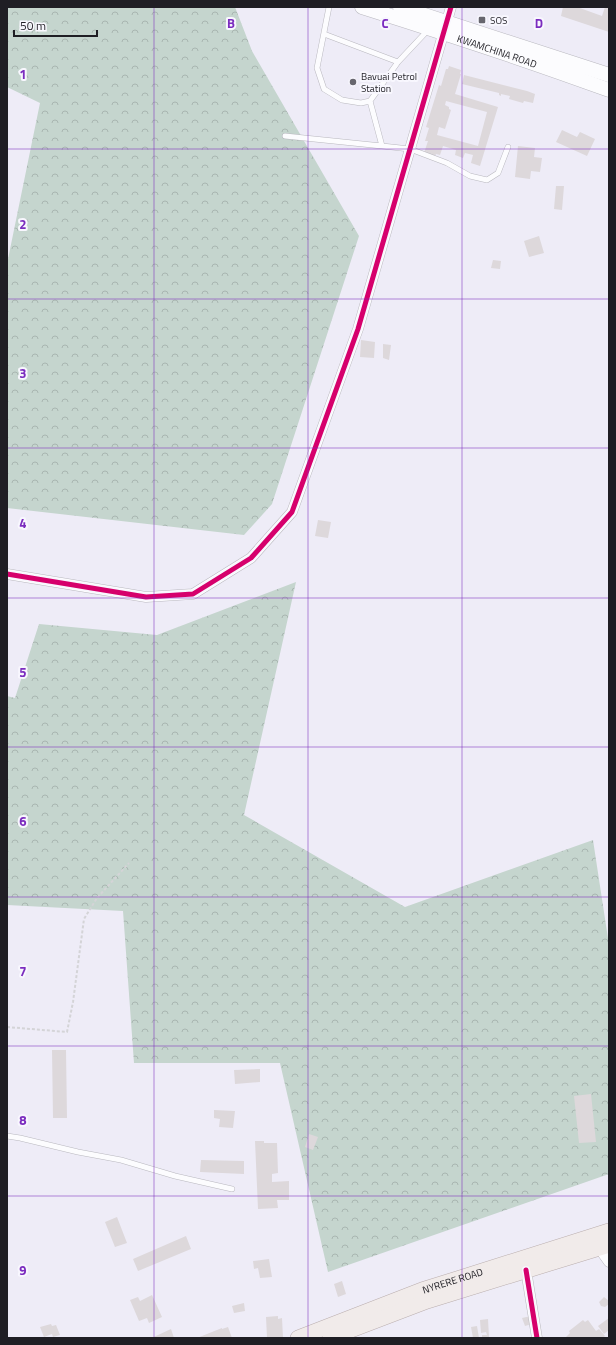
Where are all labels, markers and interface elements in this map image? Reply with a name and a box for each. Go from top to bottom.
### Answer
scale bar [14,12,97,38]
text: B [227,13,235,33]
text: C [381,13,389,33]
place label: SOS [490,13,507,28]
text: D [535,13,543,33]
marker: SOS [477,15,487,25]
text: 50 m [20,16,46,35]
street label: KWAMCHINA ROAD [455,30,539,71]
text: 1 [19,64,27,84]
place label: Bavuai Petrol Station [361,69,417,96]
marker: Bavuai Petrol Station [348,77,358,87]
text: 2 [19,214,27,234]
text: 3 [19,363,27,383]
text: 4 [19,513,27,533]
text: 5 [19,662,27,682]
text: 6 [19,811,27,831]
text: 7 [19,961,27,981]
text: 8 [19,1110,27,1130]
text: 9 [19,1260,27,1280]
street label: NYRERE ROAD [420,1264,485,1297]

